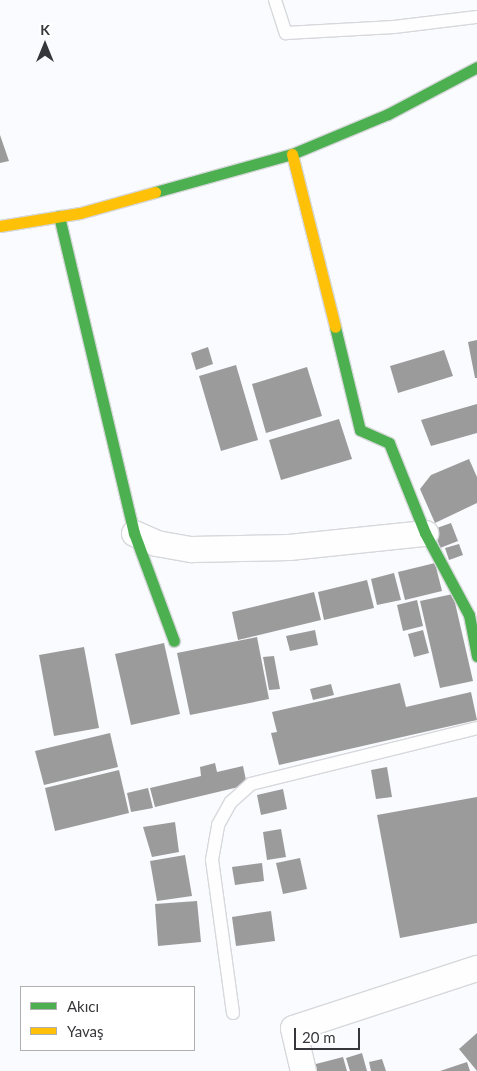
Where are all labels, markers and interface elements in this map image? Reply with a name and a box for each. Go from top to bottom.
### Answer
north arrow [20,20,70,70]
text: K [40,21,50,38]
legend [20,986,195,1051]
text: Akıcı [67,997,99,1015]
scale bar [297,1018,363,1050]
text: Yavaş [67,1022,104,1040]
text: 20 m [302,1028,336,1046]

